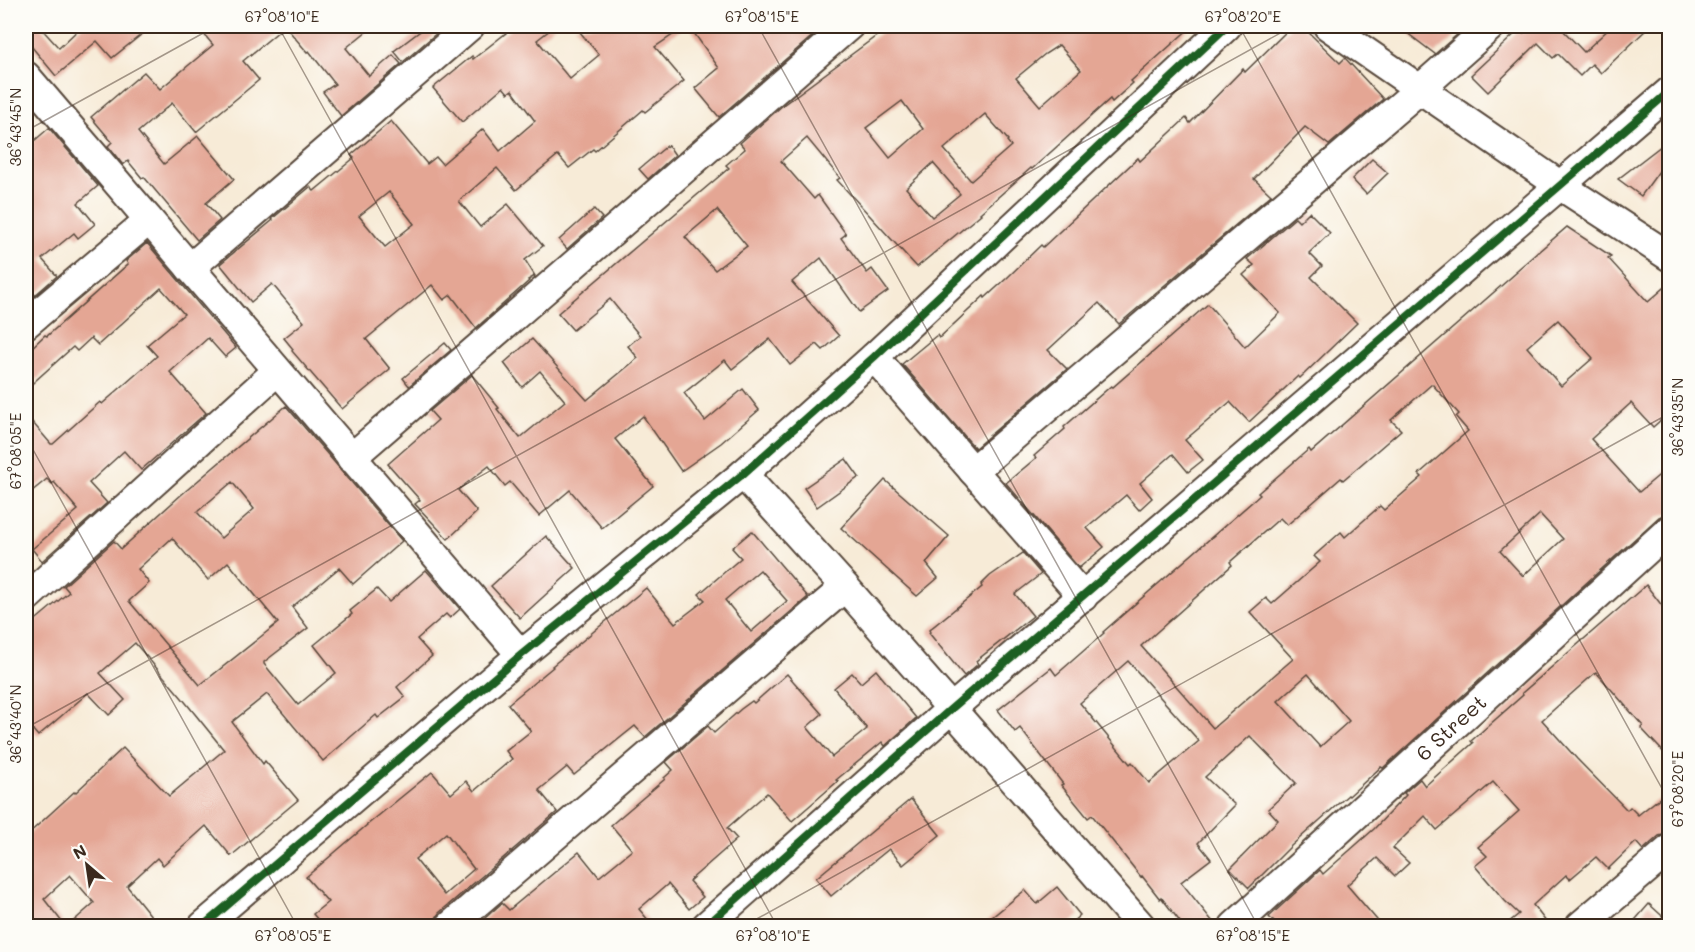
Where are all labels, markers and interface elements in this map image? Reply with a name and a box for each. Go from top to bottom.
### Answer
text: 67°08'10"E [245,6,320,26]
text: 67°08'15"E [725,6,799,26]
text: 67°08'20"E [1205,6,1282,26]
text: 36°43'45"N [5,88,25,166]
text: 36°43'35"N [1667,378,1687,456]
text: 67°08'05"E [5,412,25,489]
text: 36°43'40"N [5,685,25,763]
street label: 6 Street [1409,688,1491,766]
text: 67°08'20"E [1667,750,1687,827]
north arrow [57,835,117,895]
text: N [69,839,90,864]
text: 67°08'05"E [255,925,332,945]
text: 67°08'10"E [736,925,811,945]
text: 67°08'15"E [1216,925,1290,945]

